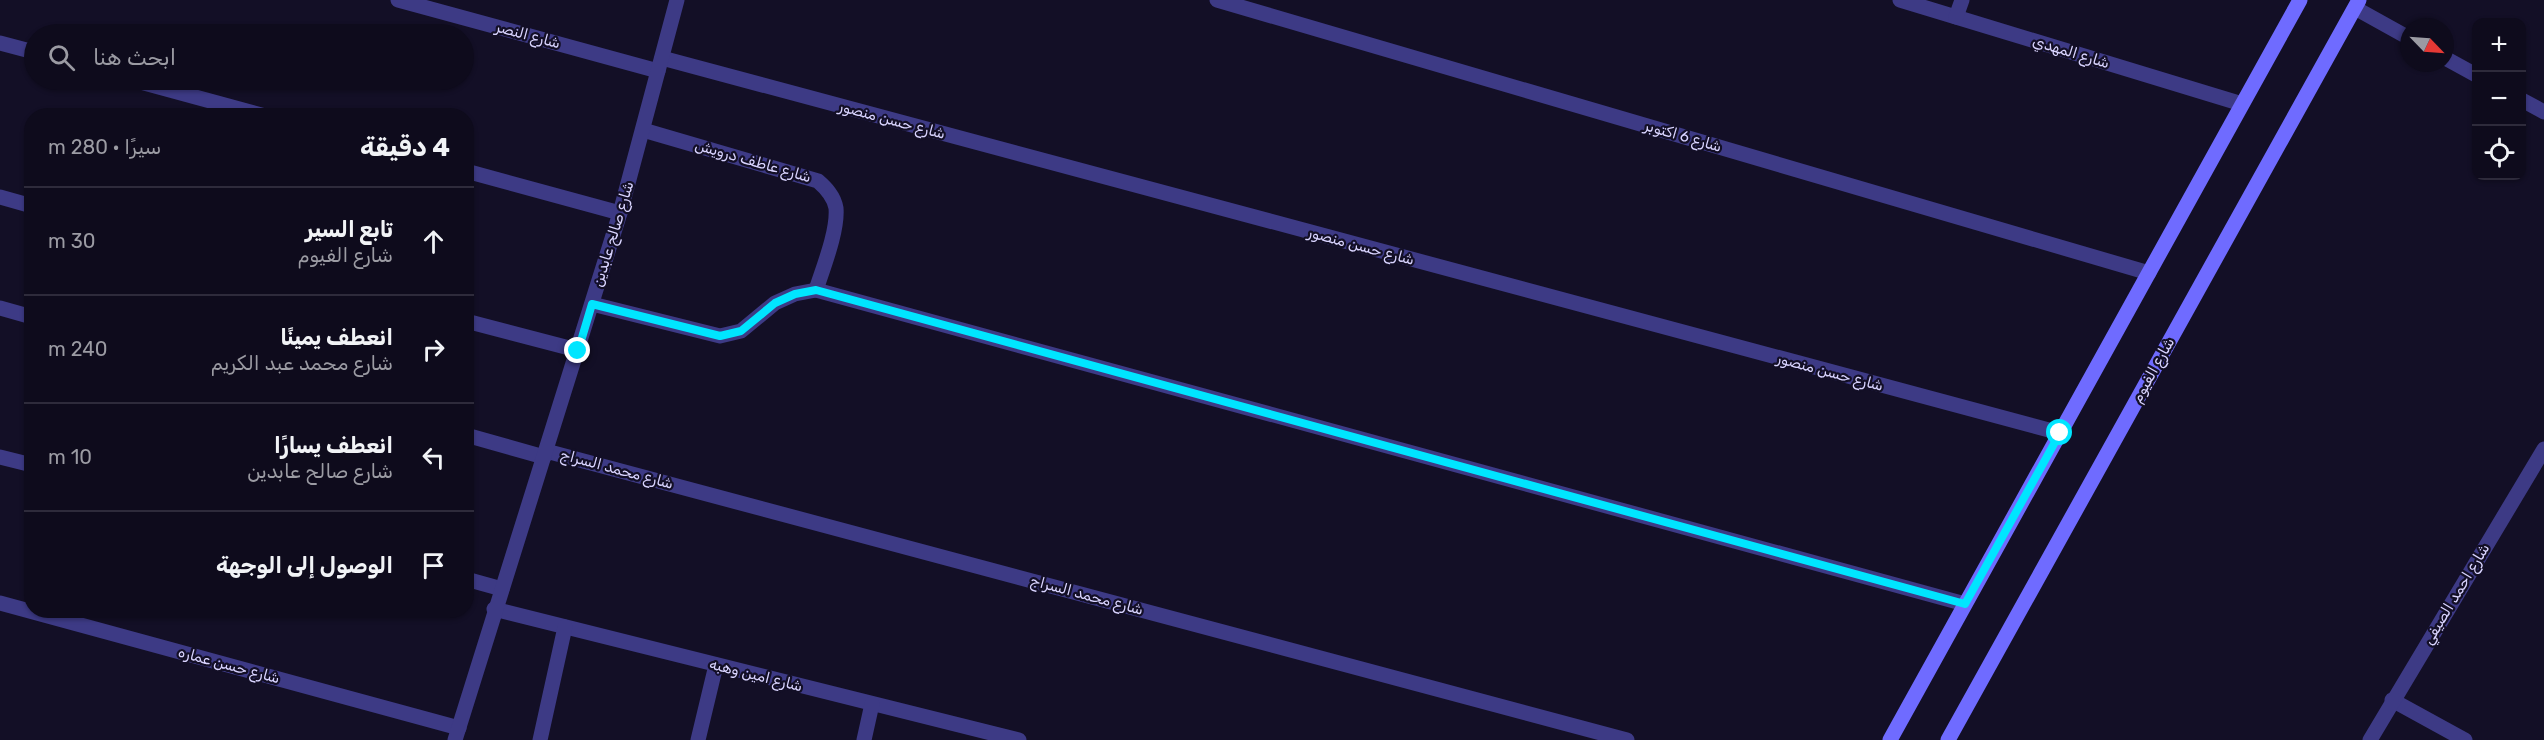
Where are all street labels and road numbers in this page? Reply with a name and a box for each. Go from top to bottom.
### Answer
street label: شارع النصر [492,17,562,54]
street label: شارع المهدي [2030,32,2112,74]
street label: شارع حسن منصور [835,97,947,145]
street label: شارع 6 اكتوبر [1641,116,1724,158]
street label: شارع عاطف درويش [692,136,813,188]
street label: شارع صالح عابدين [588,179,639,289]
street label: شارع حسن منصور [1304,223,1416,271]
street label: شارع الفيوم [2128,334,2180,407]
street label: شارع حسن منصور [1773,349,1885,397]
street label: شارع محمد السراج [558,445,675,495]
street label: شارع احمد الصيفي [2419,540,2496,649]
street label: شارع محمد السراج [1028,571,1145,621]
street label: شارع حسن عماره [176,643,282,689]
street label: شارع امين وهبه [707,655,804,697]

